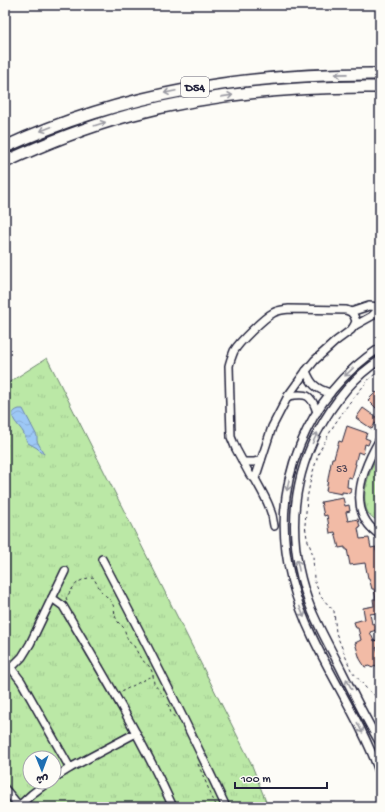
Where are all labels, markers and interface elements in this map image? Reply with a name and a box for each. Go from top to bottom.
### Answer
one-way arrow [335,70,348,78]
road number: D54 [181,77,209,97]
one-way arrow [164,89,177,97]
one-way arrow [220,92,233,100]
one-way arrow [93,120,106,127]
one-way arrow [40,126,52,134]
one-way arrow [344,367,354,377]
one-way arrow [312,433,319,445]
house number: 53 [336,464,348,476]
one-way arrow [284,478,292,491]
one-way arrow [294,559,302,572]
one-way arrow [298,605,306,617]
one-way arrow [344,678,352,690]
one-way arrow [357,722,365,734]
north arrow [22,750,62,790]
scale bar [235,764,327,790]
text: ش [36,772,48,784]
text: 100 m [240,773,271,787]

